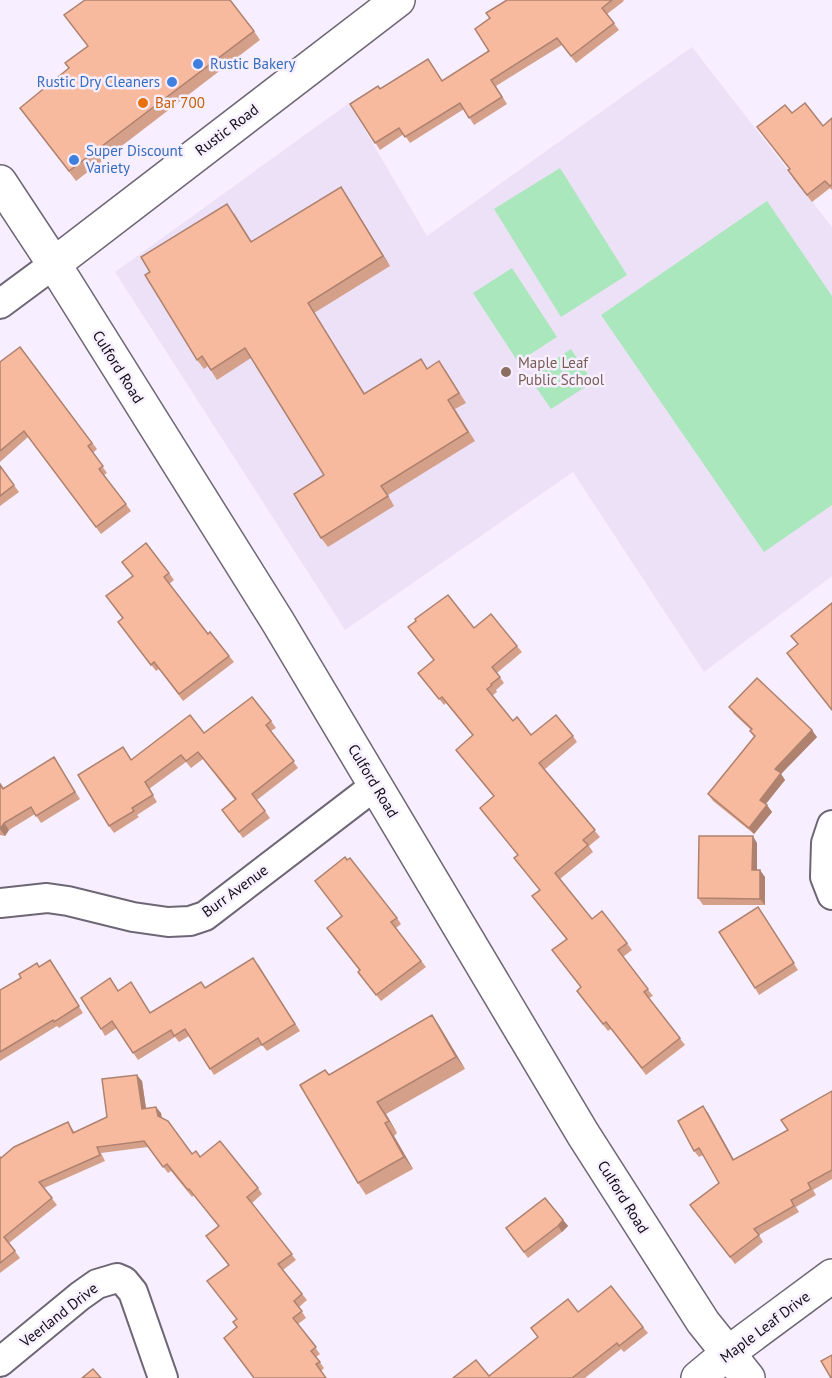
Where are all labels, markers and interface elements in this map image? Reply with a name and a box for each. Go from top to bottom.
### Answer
place label: Rustic Bakery [210,54,296,73]
marker: Rustic Bakery [191,57,205,71]
place label: Rustic Dry Cleaners [37,72,160,91]
marker: Rustic Dry Cleaners [165,75,179,89]
place label: Bar 700 [155,93,205,112]
marker: Bar 700 [136,96,150,110]
street label: Rustic Road [191,100,262,160]
place label: Super Discount Variety [85,141,183,177]
marker: Super Discount Variety [67,153,81,167]
street label: Culford Road [89,327,148,407]
place label: Maple Leaf Public School [518,353,605,389]
marker: Maple Leaf Public School [499,365,513,379]
street label: Culford Road [344,741,403,821]
street label: Burr Avenue [198,860,272,921]
street label: Culford Road [594,1157,653,1237]
street label: Veerland Drive [15,1278,101,1352]
street label: Maple Leaf Drive [716,1287,813,1367]

